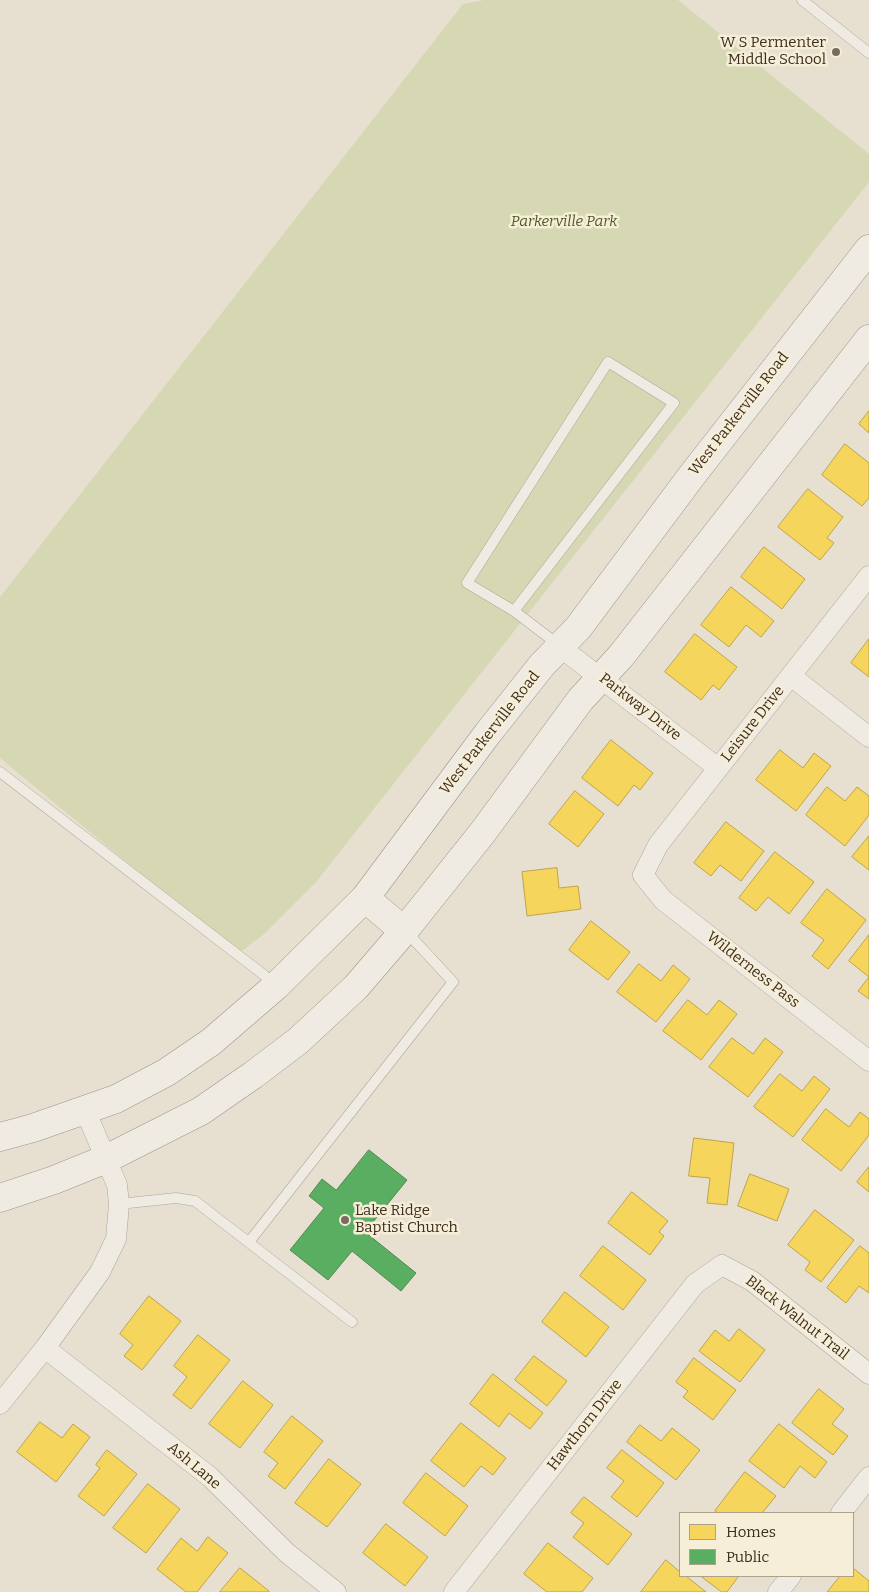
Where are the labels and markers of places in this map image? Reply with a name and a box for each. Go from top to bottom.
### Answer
place label: W S Permenter Middle School [720,34,826,69]
marker: W S Permenter Middle School [830,46,842,58]
place label: Lake Ridge Baptist Church [355,1202,458,1237]
marker: Lake Ridge Baptist Church [339,1214,351,1226]

